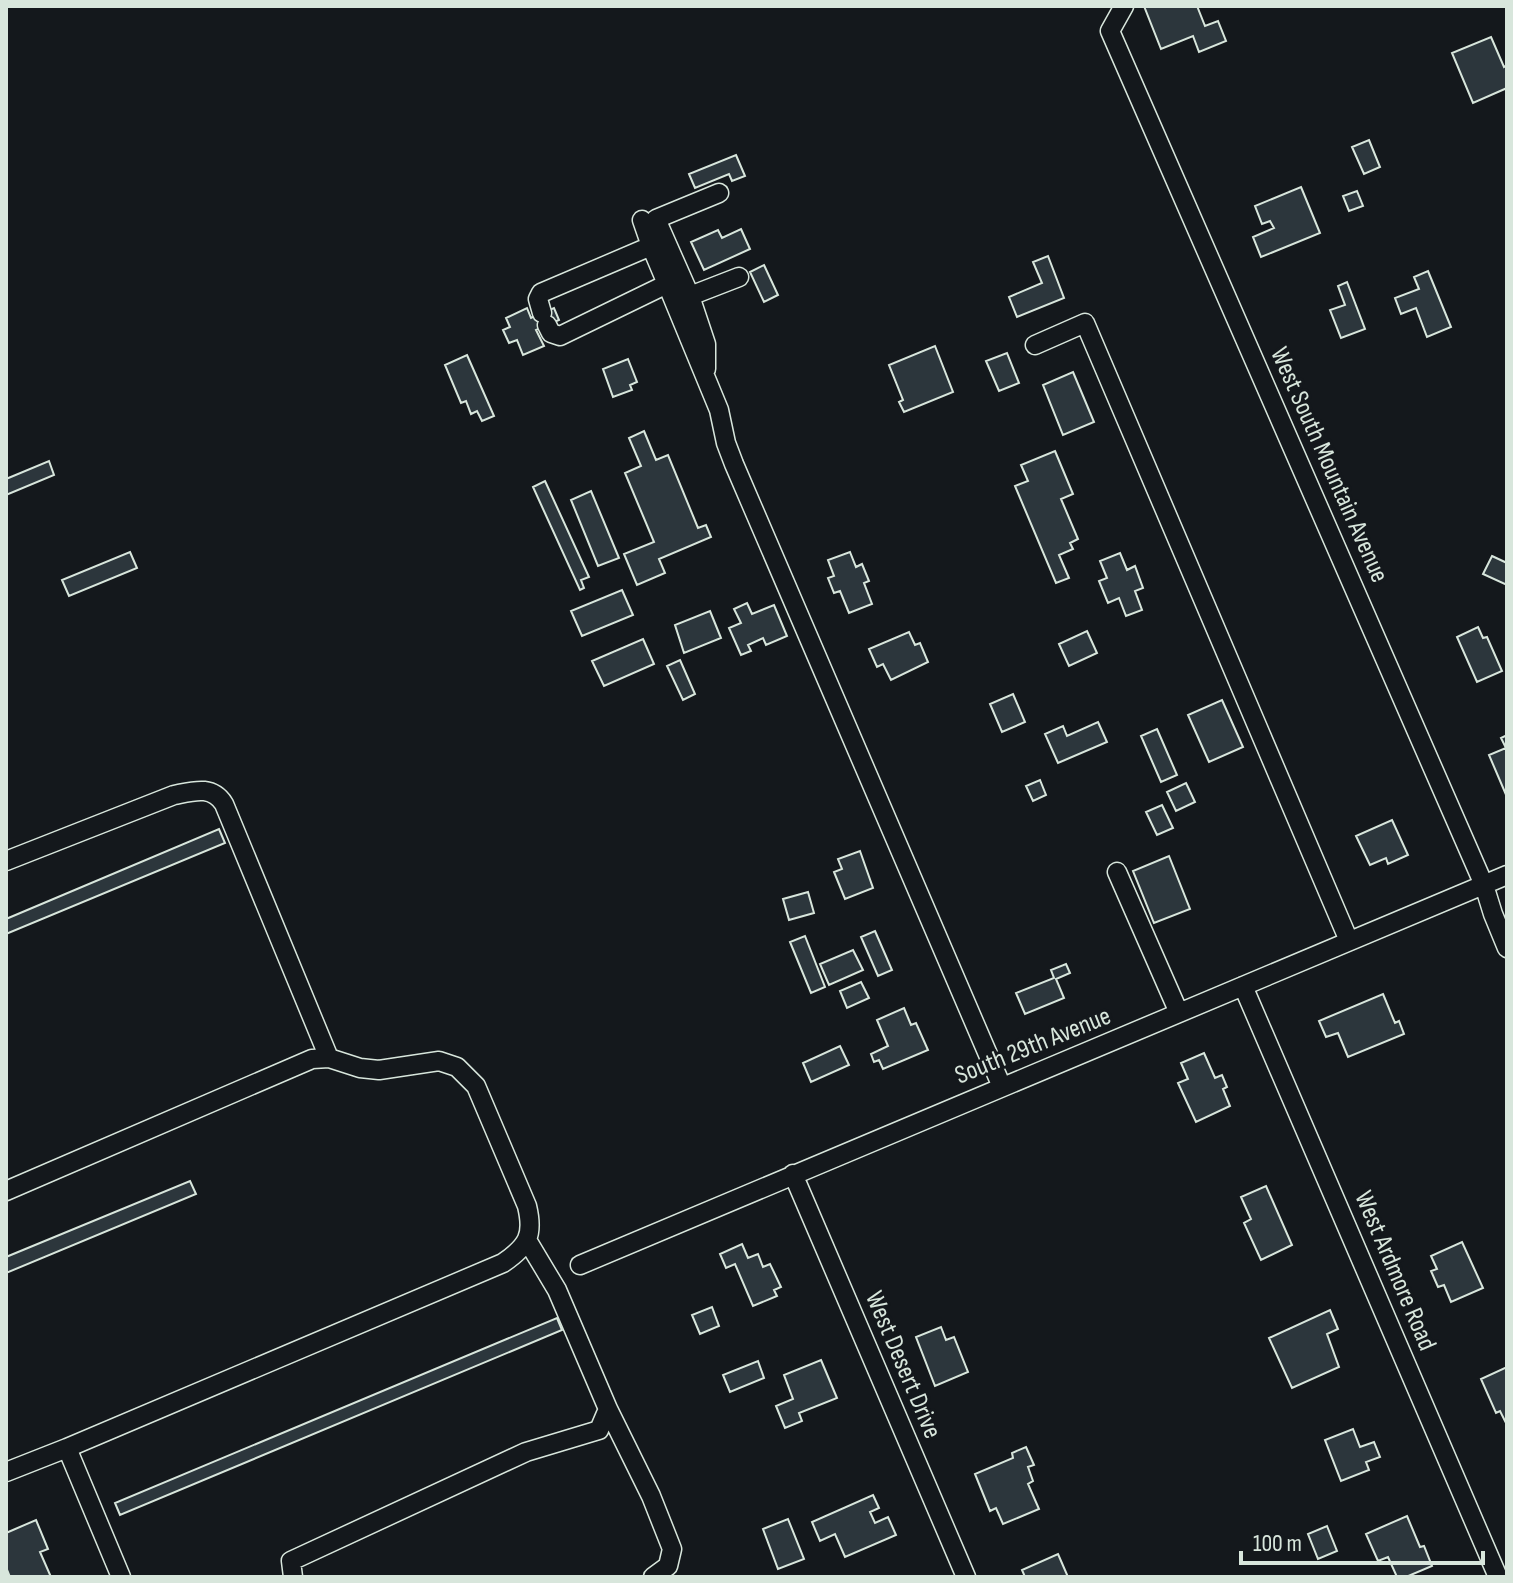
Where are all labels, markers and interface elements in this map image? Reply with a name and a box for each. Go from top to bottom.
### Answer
street label: West South Mountain Avenue [1263,343,1395,587]
street label: South 29th Avenue [951,1001,1115,1091]
street label: West Ardmore Road [1347,1187,1443,1355]
street label: West Desert Drive [858,1287,948,1443]
scale bar [1241,1515,1483,1565]
text: 100 m [1253,1529,1302,1558]

